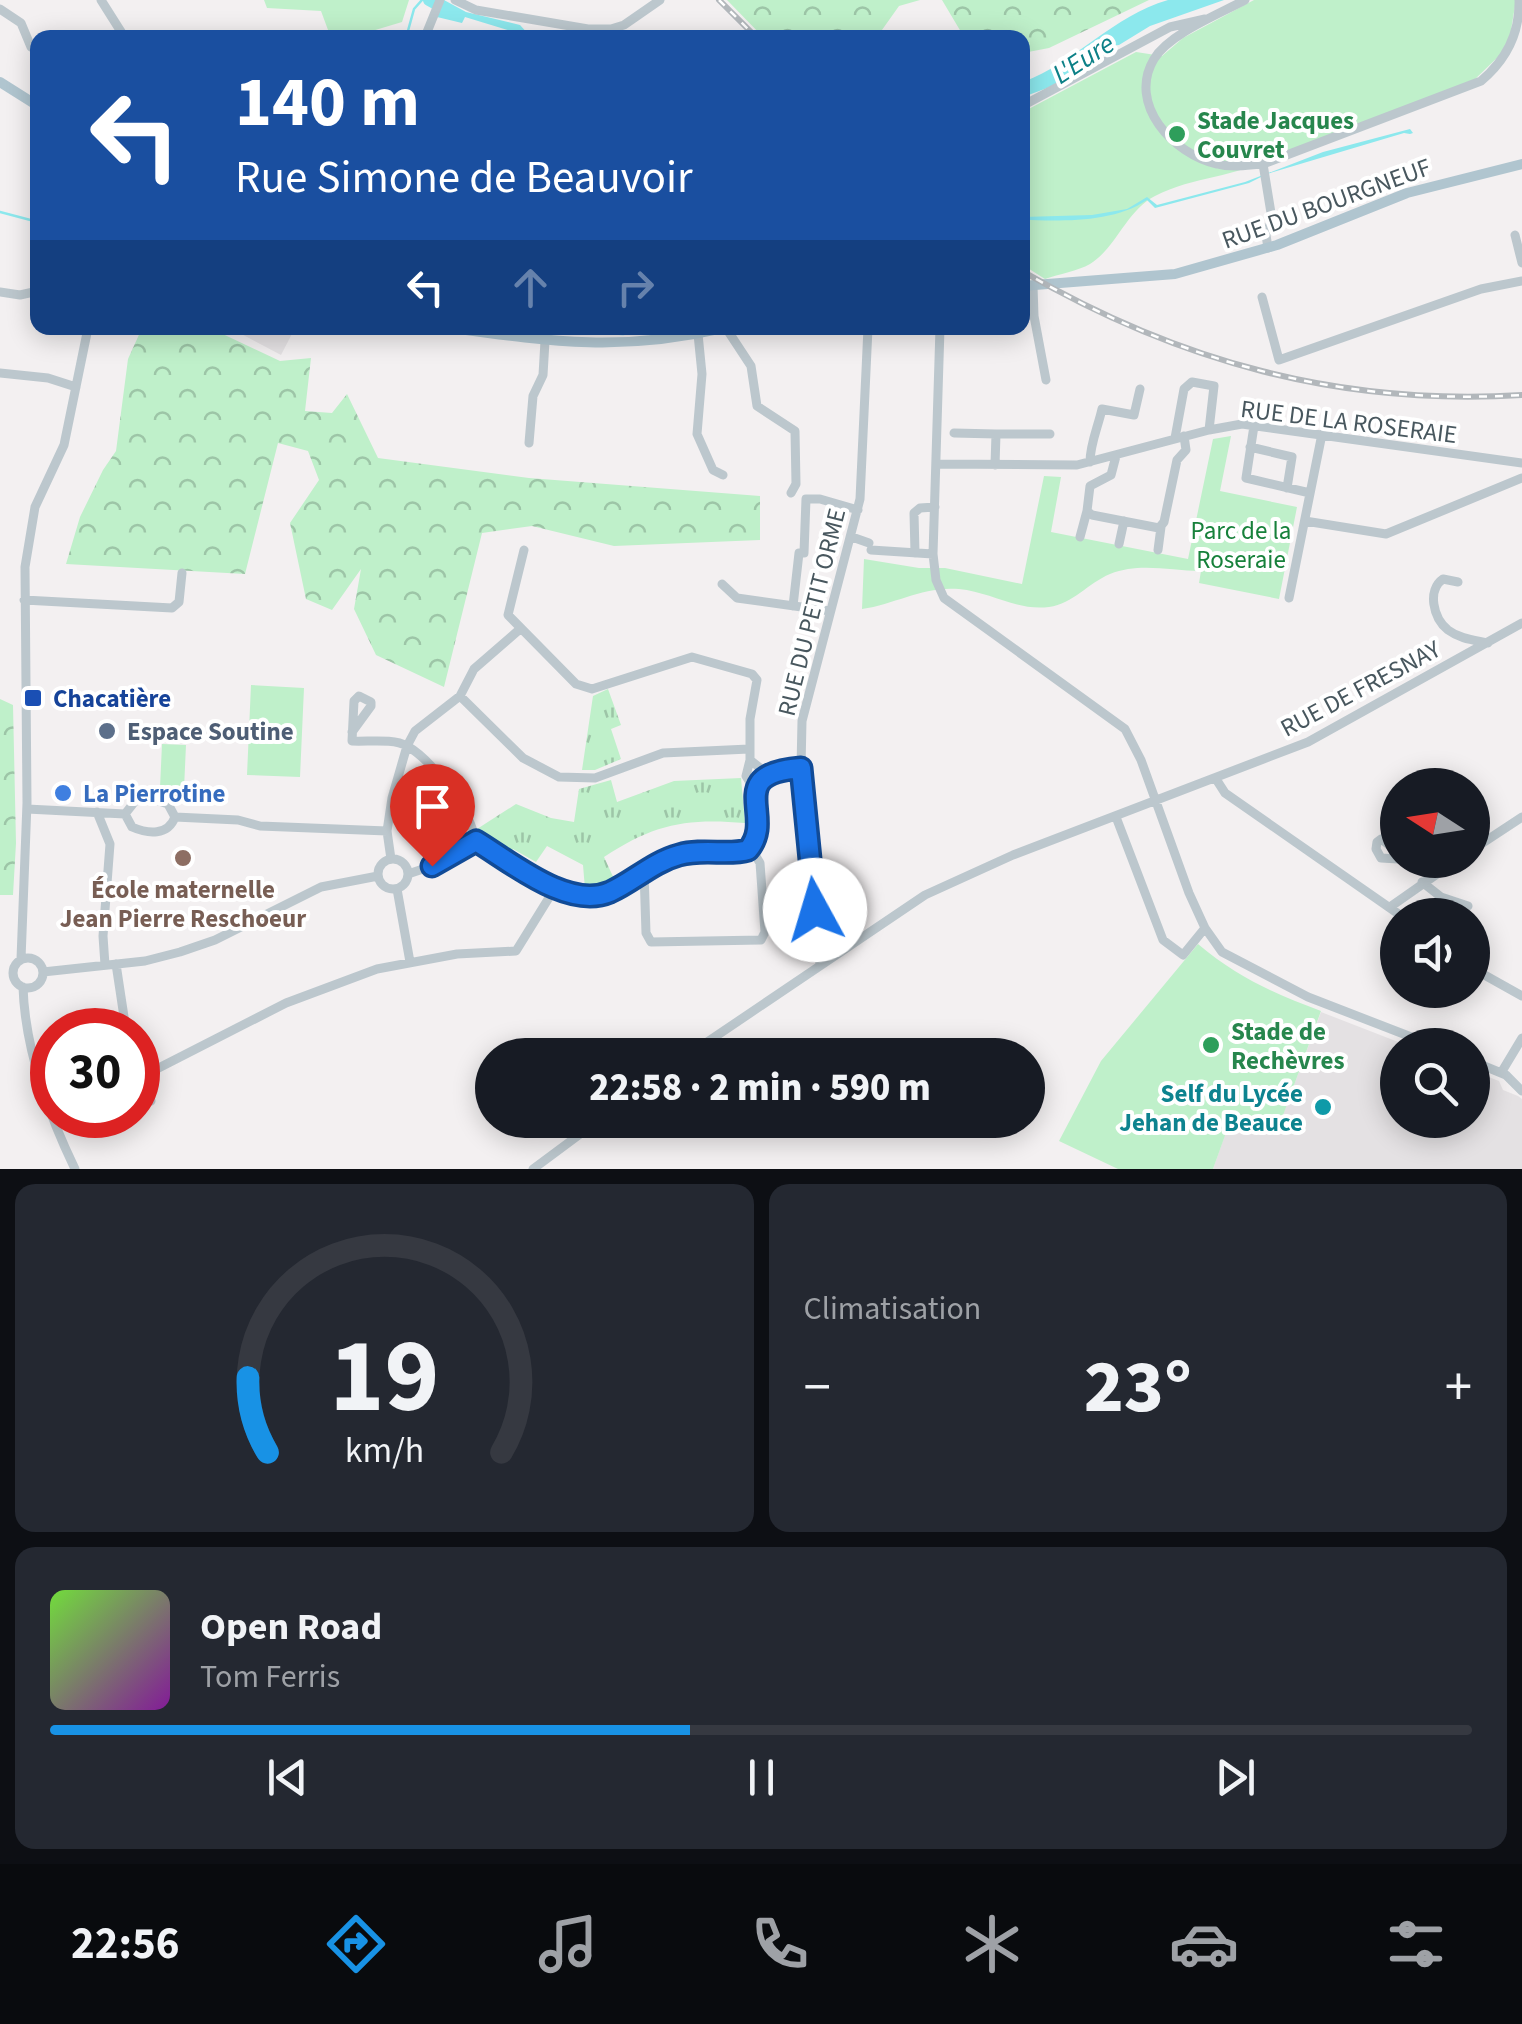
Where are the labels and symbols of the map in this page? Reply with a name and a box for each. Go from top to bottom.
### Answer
water label: L'Eure [1044,24,1123,94]
place label: Stade Jacques Couvret [1197,103,1354,168]
marker: Stade Jacques Couvret [1166,123,1188,145]
street label: RUE DU BOURGNEUF [1217,149,1436,258]
street label: RUE DE LA ROSERAIE [1239,391,1459,453]
street label: RUE DU PETIT ORME [769,505,855,720]
park label: Parc de la Roseraie [1191,513,1291,578]
street label: RUE DE FRESNAY [1274,632,1447,746]
place label: Chacatière [53,681,171,717]
marker: Chacatière [22,687,44,709]
place label: Espace Soutine [127,714,294,750]
marker: Espace Soutine [96,720,118,742]
pin [390,764,475,867]
north arrow [1380,768,1490,878]
place label: La Pierrotine [83,776,226,812]
marker: La Pierrotine [52,782,74,804]
marker: École maternelle Jean Pierre Reschoeur [172,847,194,869]
position arrow [763,858,867,962]
place label: École maternelle Jean Pierre Reschoeur [60,872,306,937]
speed limit sign: 30 [30,1008,160,1138]
place label: Stade de Rechèvres [1231,1014,1345,1079]
marker: Stade de Rechèvres [1200,1034,1222,1056]
place label: Self du Lycée Jehan de Beauce [1119,1076,1303,1141]
marker: Self du Lycée Jehan de Beauce [1312,1096,1334,1118]

